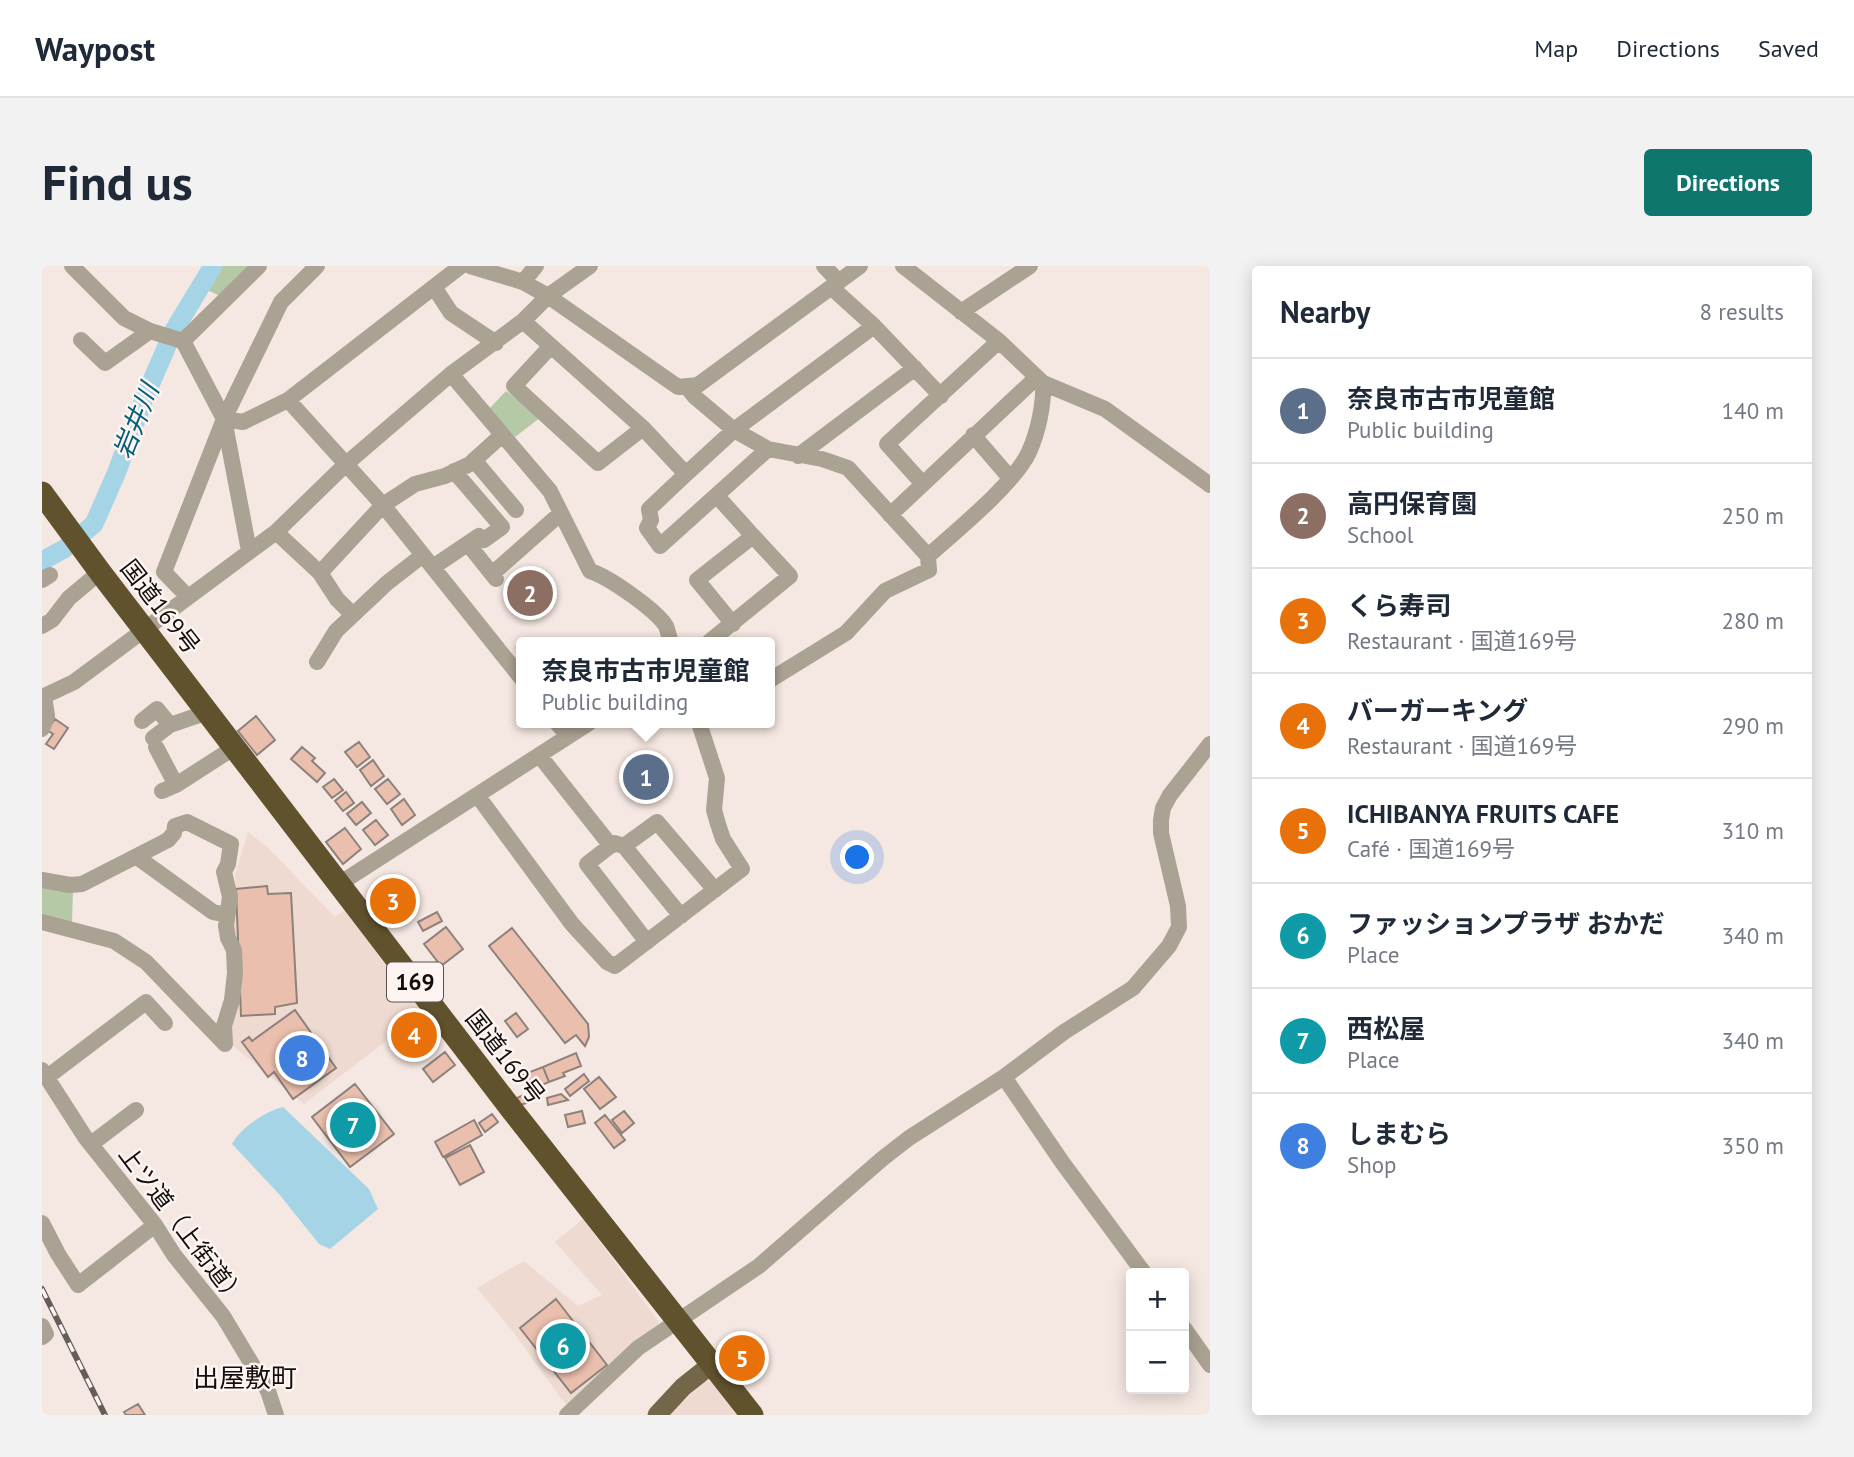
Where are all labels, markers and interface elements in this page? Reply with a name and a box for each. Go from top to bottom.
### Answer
text: Waypost [35,27,155,70]
text: Map [1534,33,1578,64]
text: Directions [1616,33,1720,64]
text: Saved [1758,33,1819,64]
button: Directions [1644,149,1812,216]
text: Find us [42,150,193,214]
text: Nearby [1280,292,1370,331]
text: 8 results [1700,297,1784,326]
water label: 岩井川 [106,376,167,463]
text: 奈良市古市児童館 [1347,382,1555,415]
text: 1 [1296,396,1310,425]
text: 140 m [1722,396,1784,425]
text: Public building [1347,415,1494,444]
text: 高円保育園 [1347,487,1477,520]
text: 2 [1296,501,1310,530]
text: 250 m [1722,501,1784,530]
text: School [1347,520,1414,549]
street label: 国道169号 [114,553,207,660]
pin: 2 [507,567,553,619]
text: くら寿司 [1347,589,1451,622]
text: 3 [1296,606,1310,635]
text: 280 m [1722,606,1784,635]
text: Restaurant · 国道169号 [1347,626,1577,655]
popup [516,637,775,728]
text: 奈良市古市児童館 [541,654,750,687]
text: Public building [541,687,688,716]
text: バーガーキング [1347,694,1528,727]
text: 4 [1296,711,1310,740]
text: 290 m [1722,711,1784,740]
text: Restaurant · 国道169号 [1347,731,1577,760]
pin: 1 [623,751,669,803]
text: ICHIBANYA FRUITS CAFE [1347,797,1619,830]
text: 5 [1296,816,1310,845]
text: 310 m [1722,816,1784,845]
text: Café · 国道169号 [1347,834,1515,863]
your location [840,840,874,874]
pin: 3 [370,875,416,927]
text: ファッションプラザ おかだ [1347,907,1665,940]
text: 6 [1296,921,1310,950]
text: 340 m [1722,921,1784,950]
text: Place [1347,940,1400,969]
road number: 169 [387,962,443,1002]
street label: 国道169号 [459,1003,552,1110]
pin: 4 [391,1009,437,1061]
text: 西松屋 [1347,1012,1425,1045]
text: 7 [1296,1026,1310,1055]
text: 340 m [1722,1026,1784,1055]
pin: 8 [279,1032,325,1084]
text: Place [1347,1045,1400,1074]
pin: 7 [330,1099,376,1151]
text: しまむら [1347,1117,1451,1150]
text: 8 [1296,1131,1310,1160]
text: 350 m [1722,1131,1784,1160]
street label: 上ツ道（上街道） [112,1140,253,1312]
text: Shop [1347,1150,1397,1179]
map controls [1126,1268,1189,1394]
button: + [1126,1268,1189,1331]
pin: 6 [540,1320,586,1372]
button: − [1126,1331,1189,1394]
pin: 5 [719,1332,765,1384]
district label: 出屋敷町 [193,1361,297,1394]

